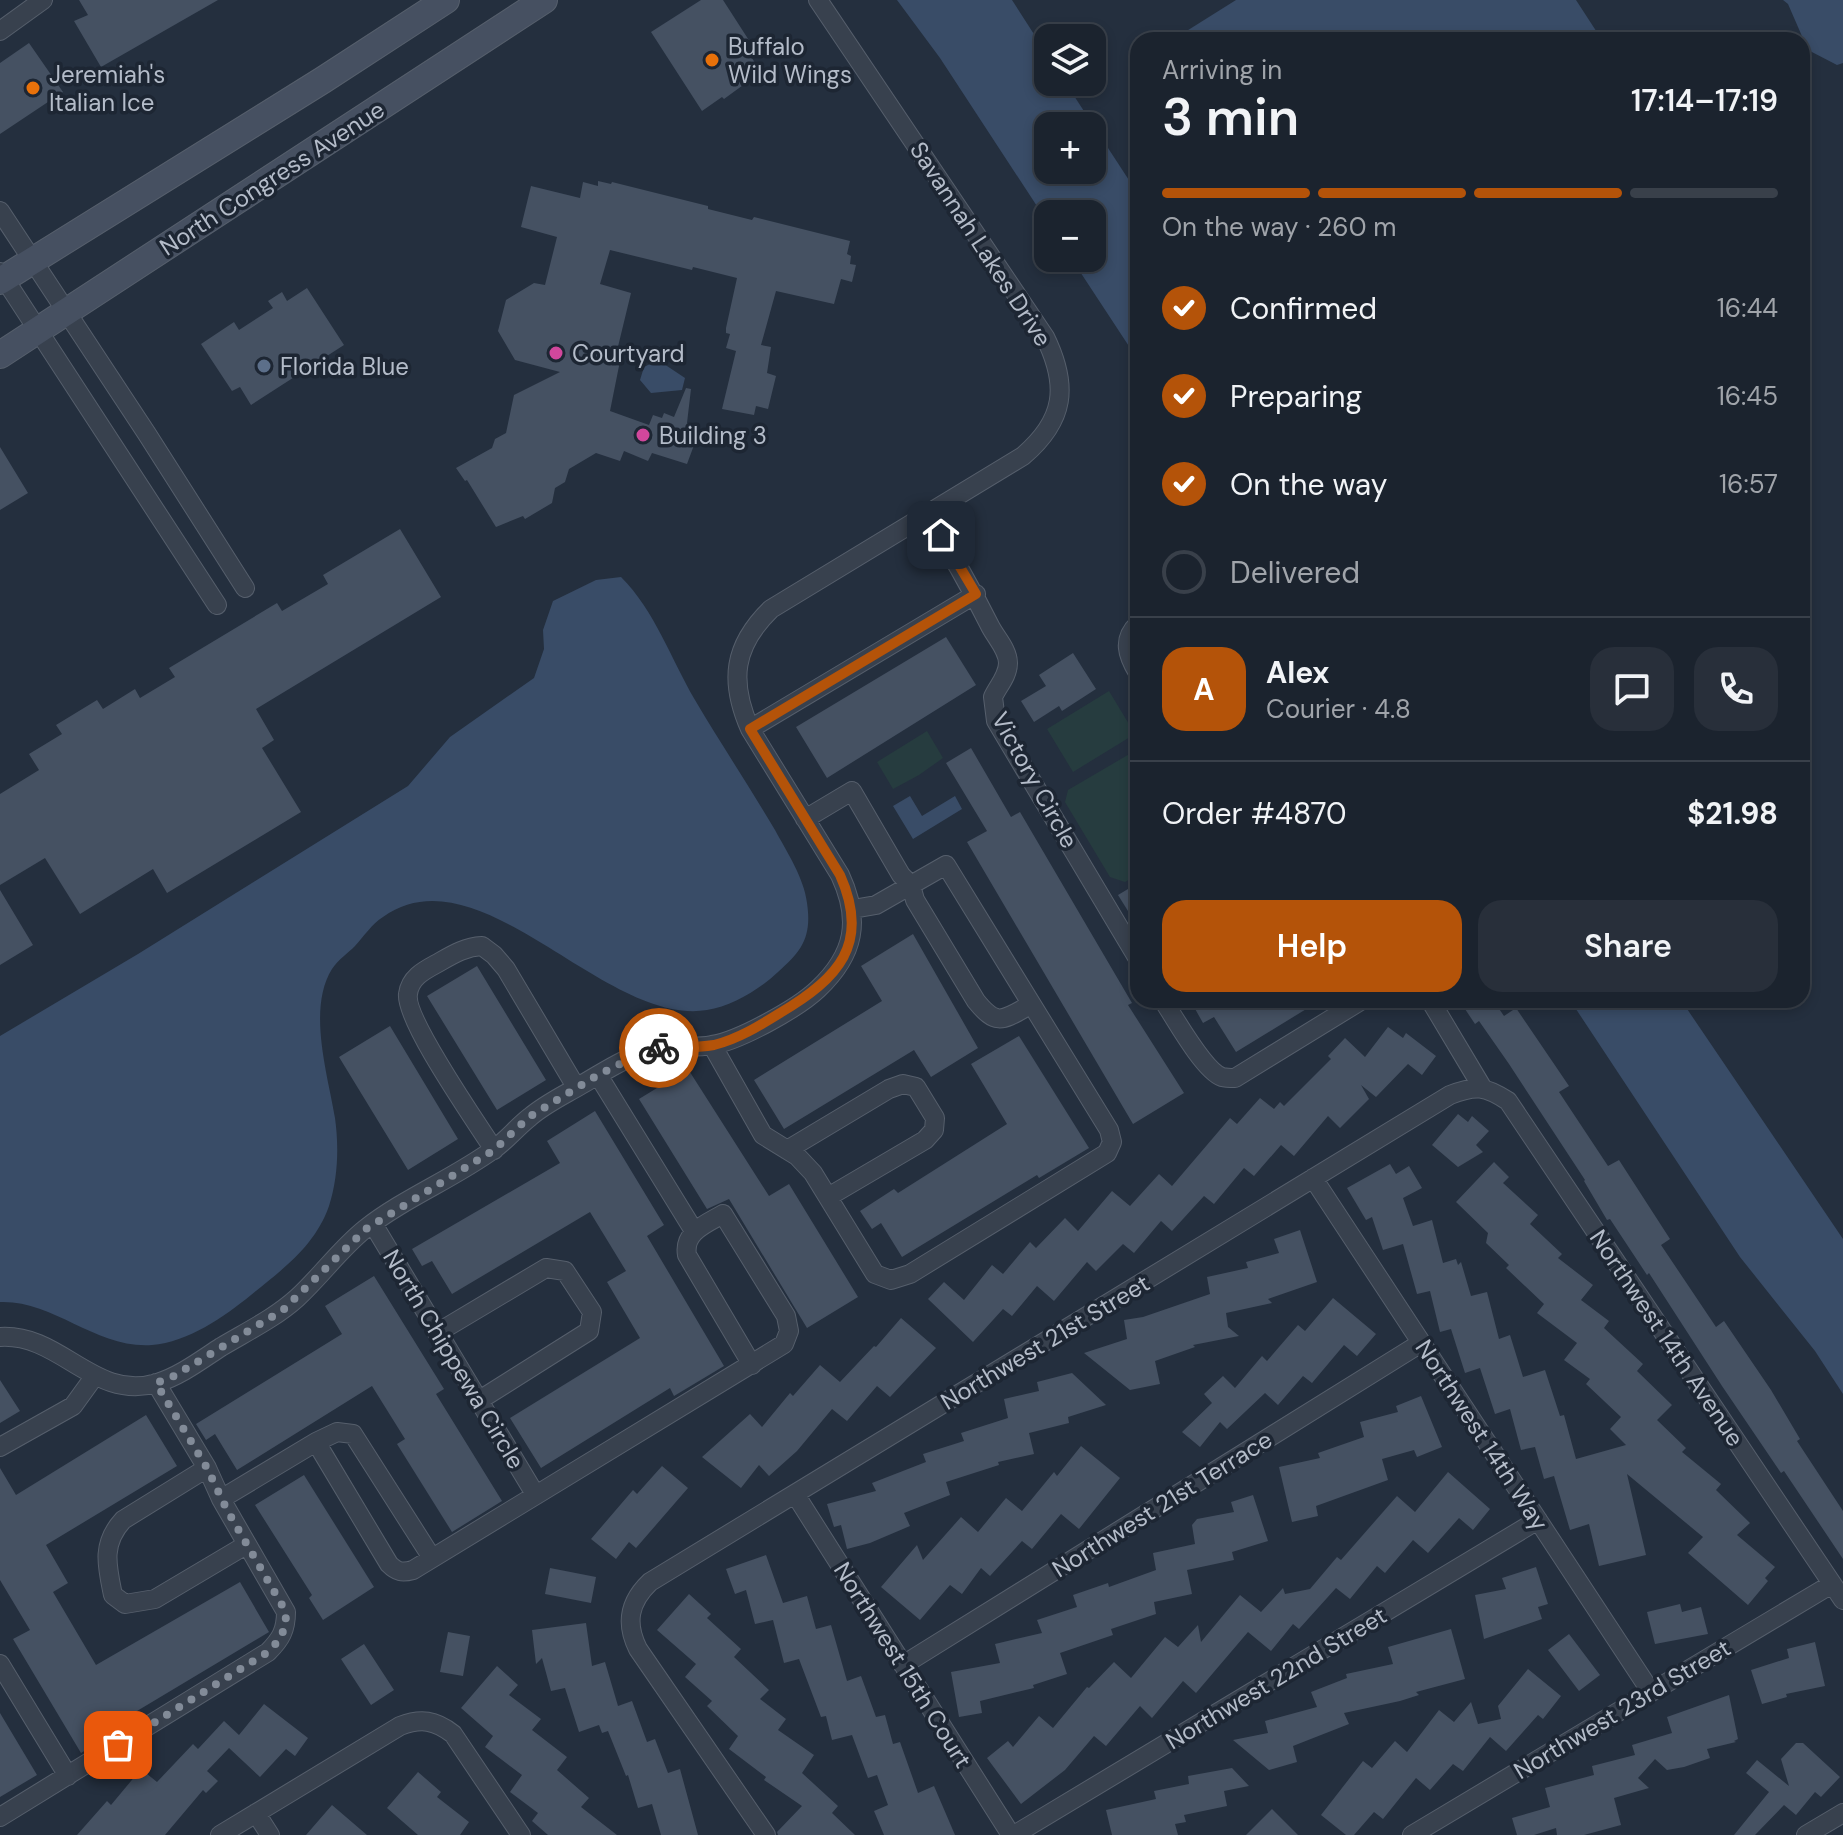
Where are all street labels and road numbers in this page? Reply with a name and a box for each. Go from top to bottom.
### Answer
street label: North Congress Avenue [154,94,390,262]
street label: Savannah Lakes Drive [903,136,1059,352]
street label: Victory Circle [985,706,1085,854]
street label: Northwest 14th Avenue [1583,1224,1751,1452]
street label: North Chippewa Circle [376,1244,532,1474]
street label: Northwest 21st Street [935,1267,1155,1417]
street label: Northwest 14th Way [1409,1334,1555,1536]
street label: Northwest 21st Terrace [1046,1424,1278,1584]
street label: Northwest 15th Court [827,1556,979,1774]
street label: Northwest 22nd Street [1160,1600,1392,1756]
street label: Northwest 23rd Street [1508,1632,1736,1786]

